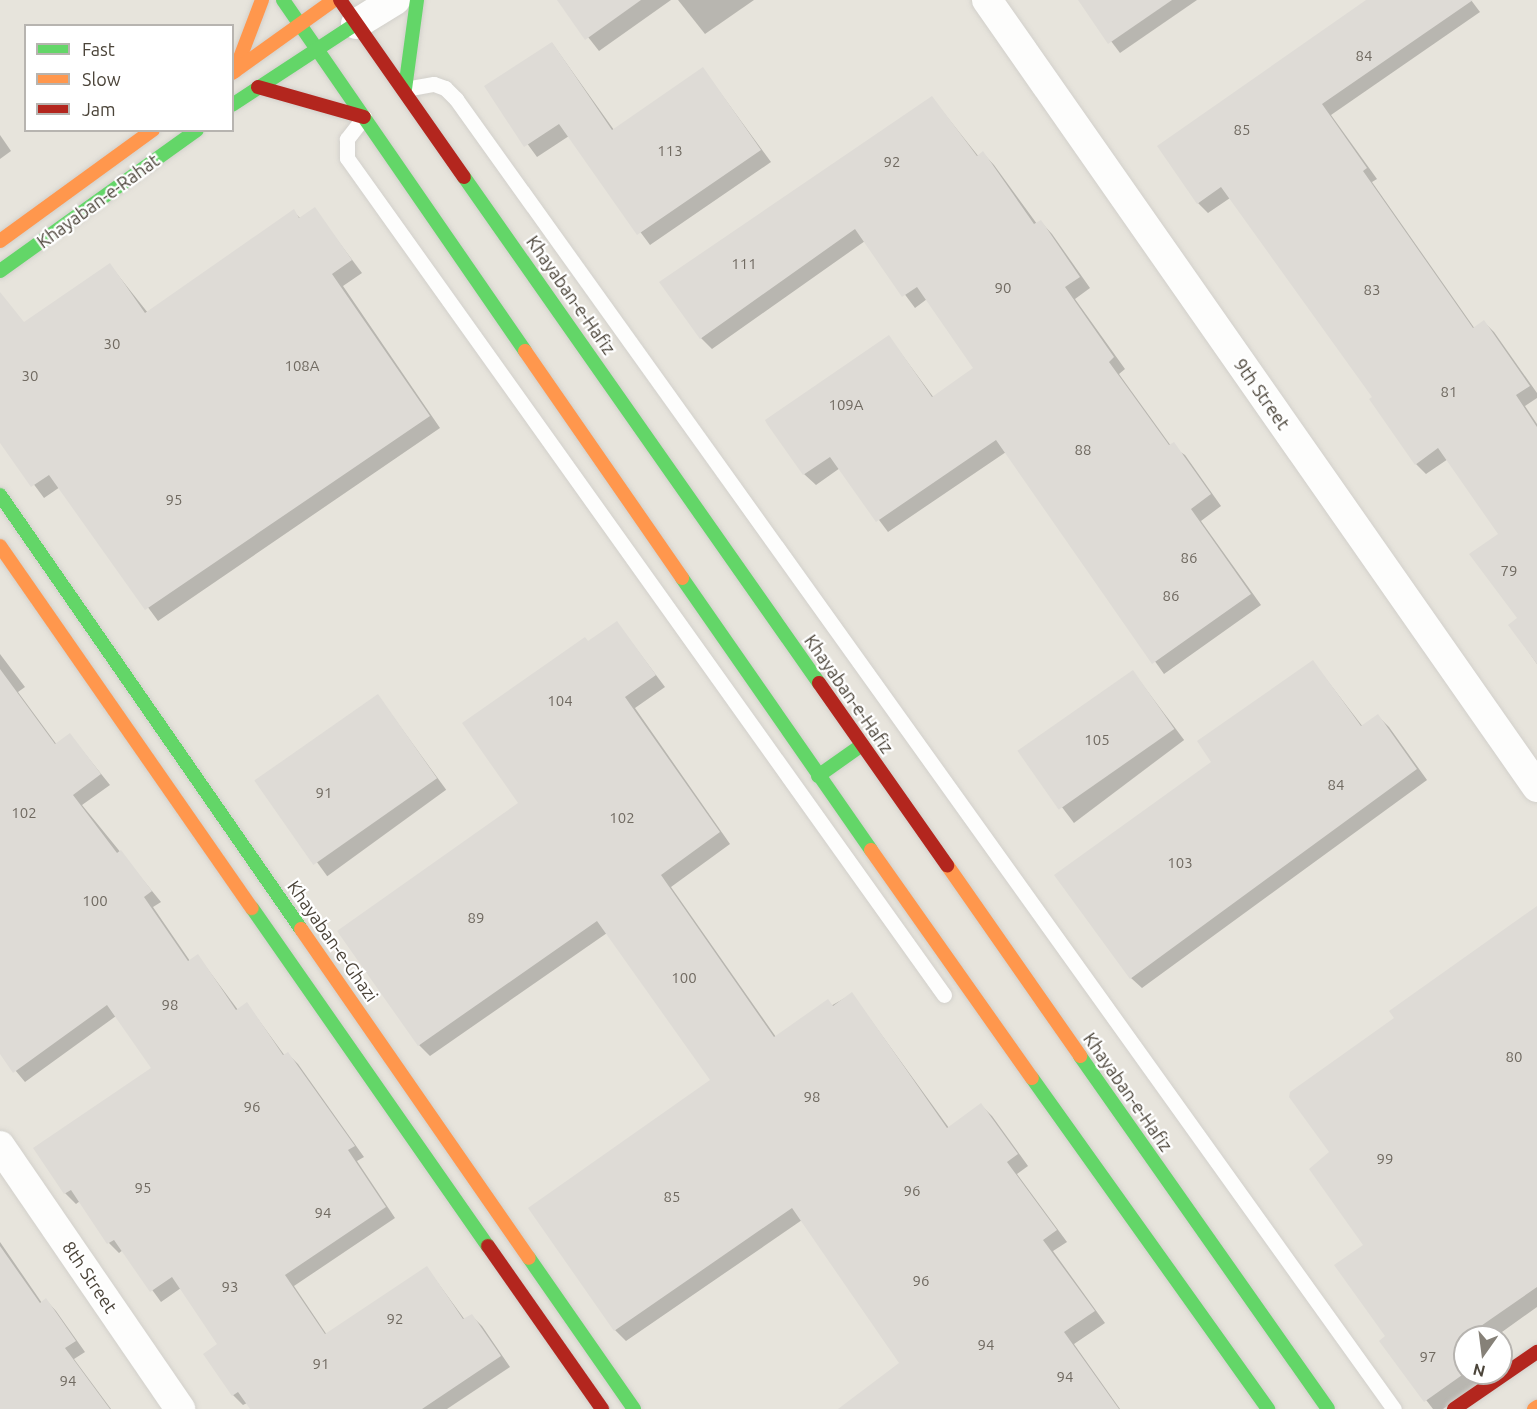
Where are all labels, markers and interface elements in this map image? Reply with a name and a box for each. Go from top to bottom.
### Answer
legend [24,24,234,132]
text: Fast [82,39,115,59]
house number: 84 [1356,47,1372,65]
text: Slow [82,69,121,89]
text: Jam [82,99,116,119]
house number: 85 [1234,121,1250,139]
house number: 113 [657,142,683,160]
street label: Khayaban-e-Rahat [33,149,163,253]
house number: 92 [884,153,900,171]
street label: Khayaban-e-Hafiz [522,231,620,359]
house number: 111 [731,255,757,273]
house number: 90 [995,279,1011,297]
house number: 83 [1364,281,1380,299]
house number: 30 [104,335,120,353]
street label: 9th Street [1230,354,1294,434]
house number: 108A [284,357,320,375]
house number: 30 [22,367,38,385]
house number: 81 [1441,383,1457,401]
house number: 109A [828,396,864,414]
house number: 88 [1075,441,1091,459]
house number: 95 [166,491,182,509]
house number: 86 [1181,549,1197,567]
house number: 79 [1501,562,1517,580]
house number: 86 [1163,587,1179,605]
street label: Khayaban-e-Hafiz [800,630,898,758]
house number: 104 [547,692,573,710]
house number: 105 [1084,731,1110,749]
house number: 84 [1328,776,1344,794]
house number: 91 [316,784,332,802]
house number: 102 [11,804,37,822]
house number: 102 [609,809,635,827]
house number: 103 [1167,854,1193,872]
street label: Khayaban-e-Ghazi [283,876,383,1006]
house number: 100 [82,892,108,910]
house number: 89 [468,909,484,927]
house number: 100 [671,969,697,987]
house number: 98 [162,996,178,1014]
street label: Khayaban-e-Hafiz [1079,1028,1177,1156]
house number: 80 [1506,1048,1522,1066]
house number: 98 [804,1088,820,1106]
house number: 96 [244,1098,260,1116]
house number: 99 [1377,1150,1393,1168]
house number: 95 [135,1179,151,1197]
house number: 96 [904,1182,920,1200]
house number: 85 [664,1188,680,1206]
house number: 94 [315,1204,331,1222]
street label: 8th Street [58,1237,122,1317]
house number: 96 [913,1272,929,1290]
house number: 93 [222,1278,238,1296]
house number: 92 [387,1310,403,1328]
north arrow [1453,1325,1513,1385]
house number: 94 [978,1336,994,1354]
house number: 97 [1420,1348,1436,1366]
house number: 91 [313,1355,329,1373]
text: N [1471,1360,1487,1381]
house number: 94 [1057,1368,1073,1386]
house number: 94 [60,1372,76,1390]

